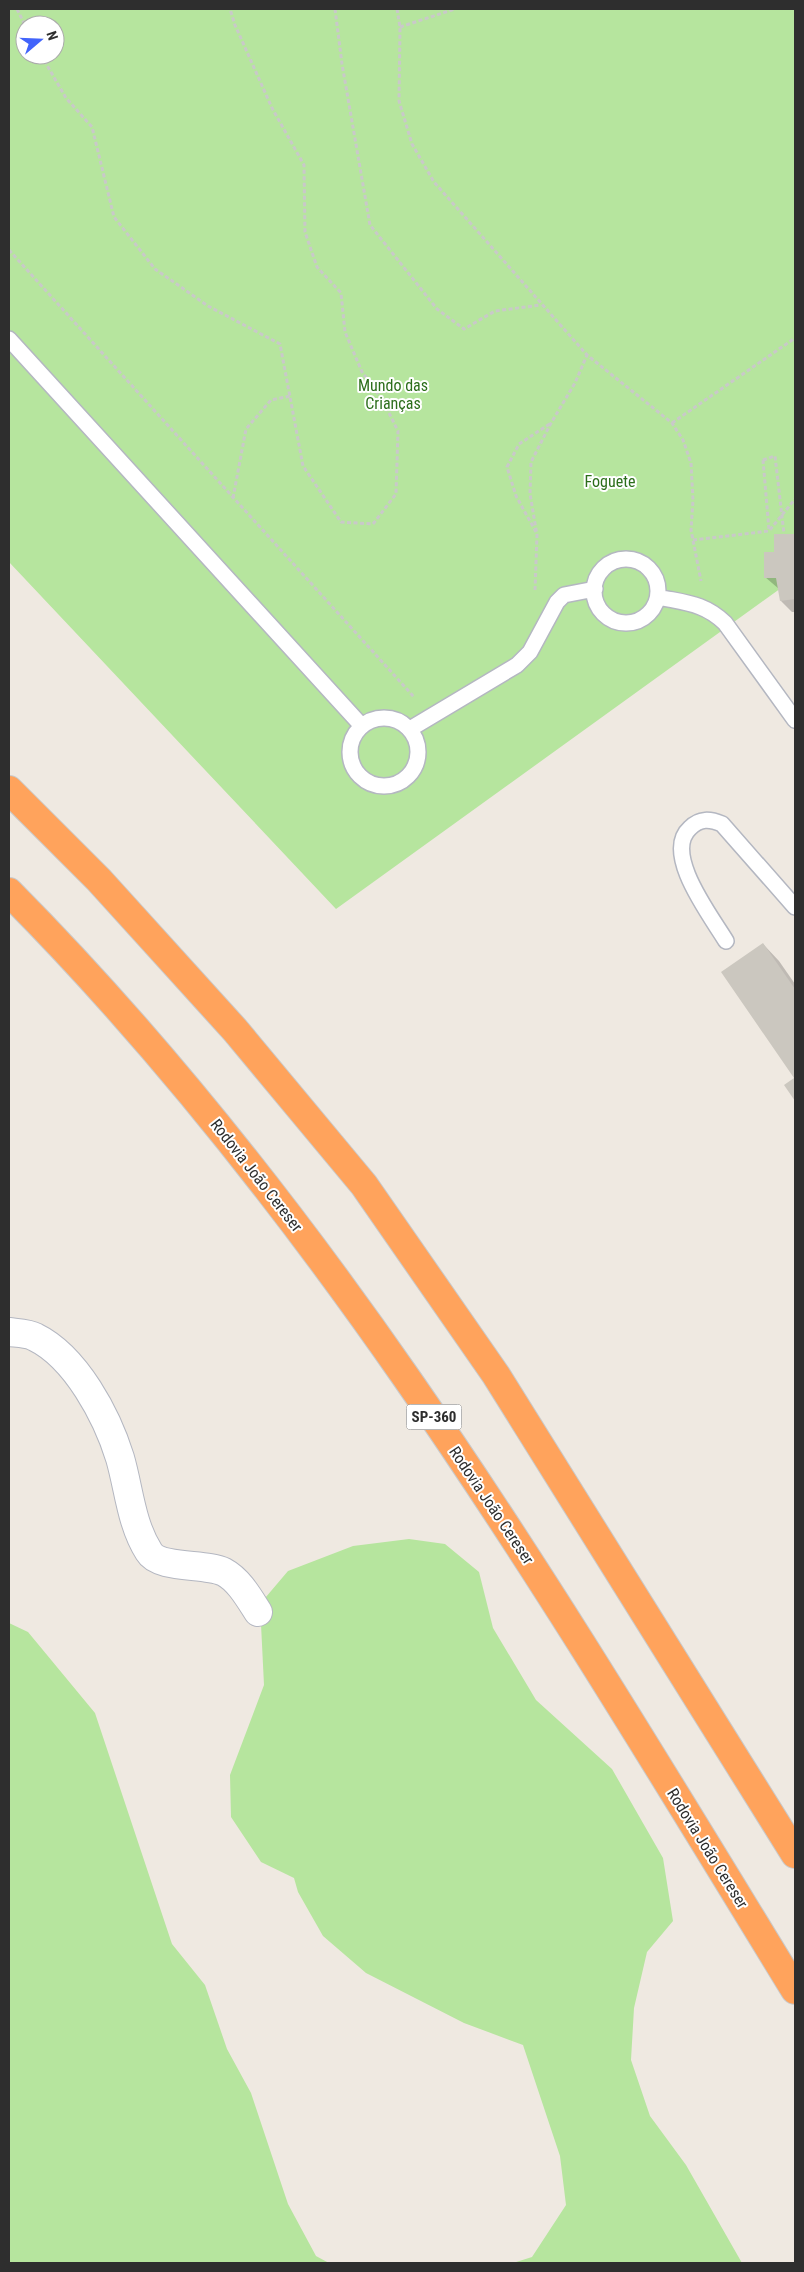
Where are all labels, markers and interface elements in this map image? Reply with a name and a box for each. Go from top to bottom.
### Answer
north arrow [15,15,65,65]
text: N [43,29,61,42]
park label: Mundo das Crianças [358,376,428,413]
park label: Foguete [585,472,635,491]
street label: Rodovia João Cereser [207,1115,307,1236]
road number: SP-360 [406,1404,462,1430]
street label: Rodovia João Cereser [445,1443,538,1568]
street label: Rodovia João Cereser [663,1785,752,1912]

